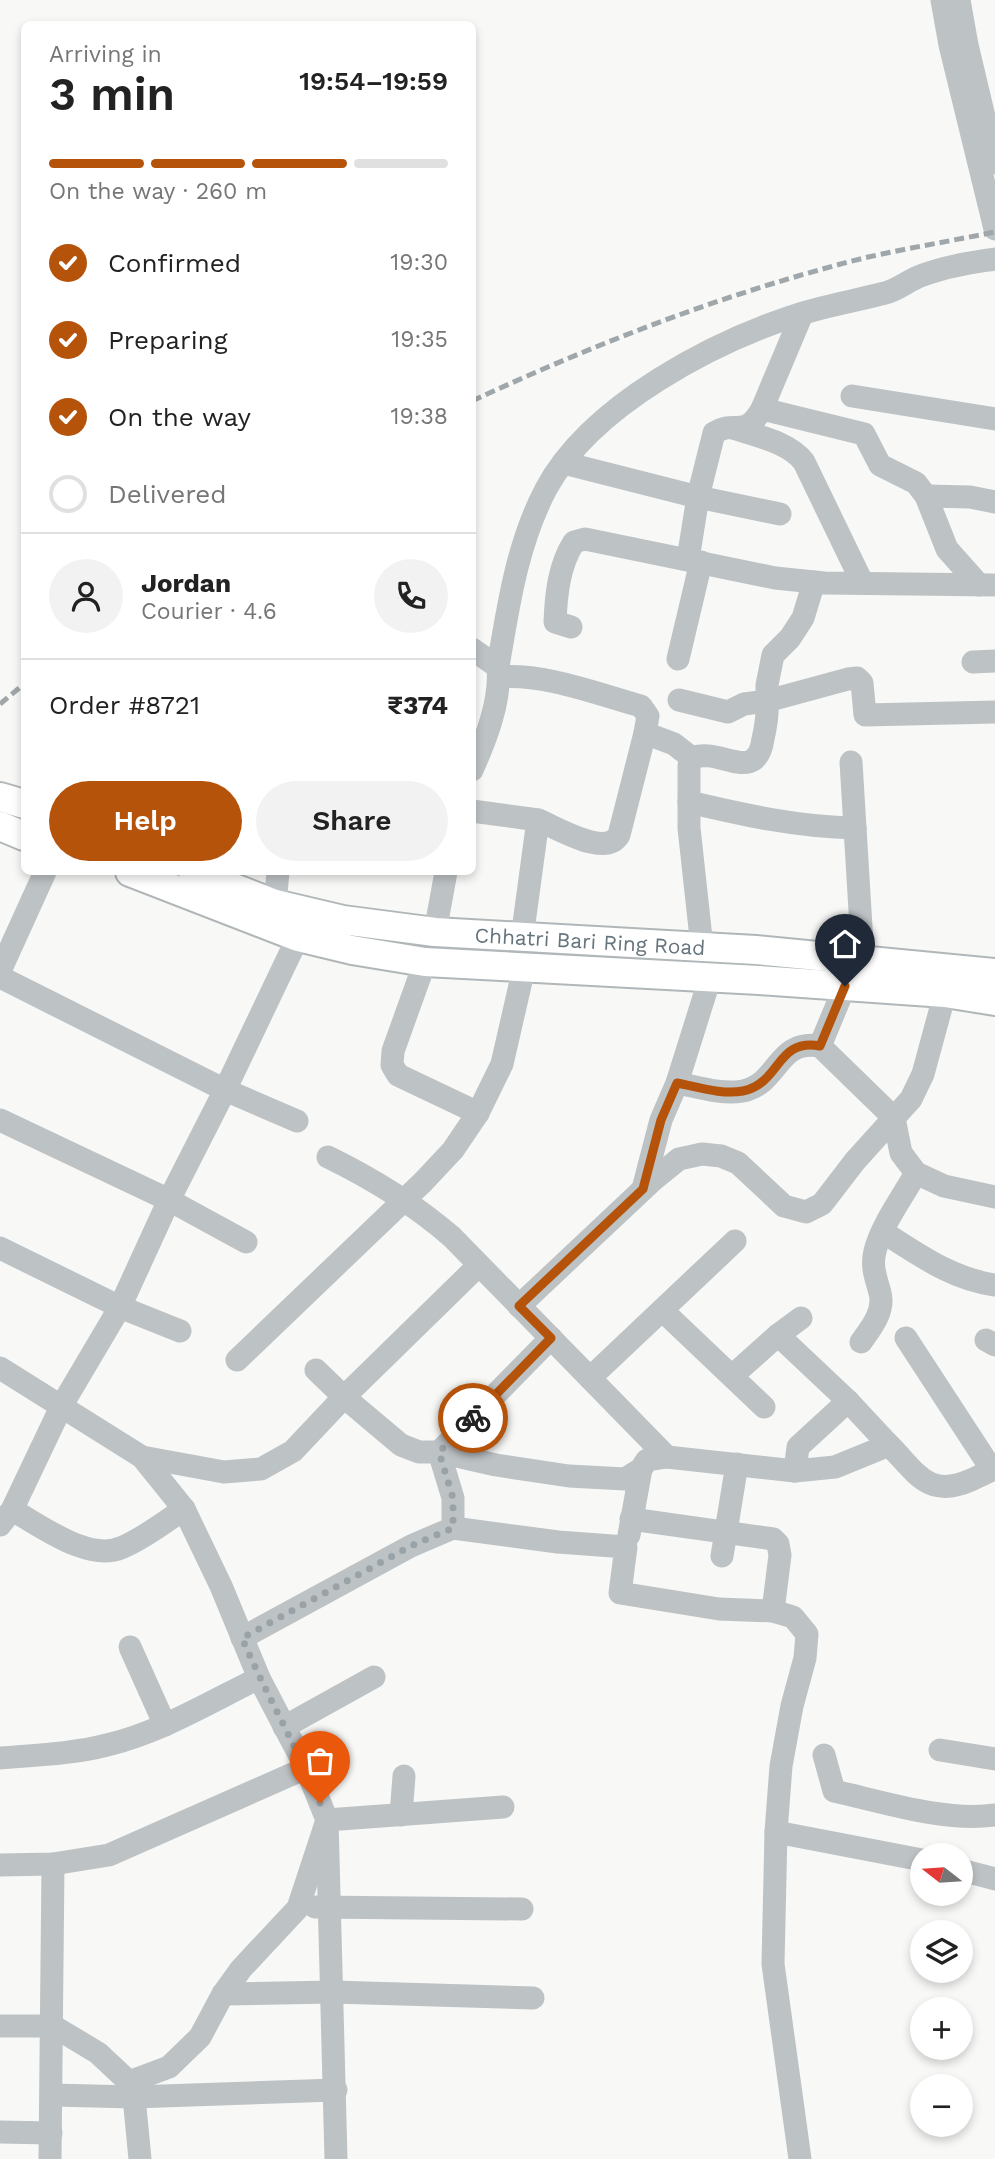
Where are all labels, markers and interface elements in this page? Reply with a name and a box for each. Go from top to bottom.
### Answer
text: Arriving in [49,41,162,68]
text: 19:54–19:59 [299,66,448,96]
text: 3 min [49,67,175,121]
text: On the way · 260 m [49,178,267,205]
icon: check [49,244,87,282]
text: Confirmed [108,248,241,278]
text: 19:30 [390,249,448,276]
icon: check [49,321,87,359]
text: Preparing [108,325,228,355]
text: 19:35 [391,326,448,353]
icon: check [49,398,87,436]
text: On the way [108,402,251,432]
text: 19:38 [390,403,448,430]
text: Delivered [108,479,227,509]
button: person [49,559,123,633]
button: phone [374,559,448,633]
text: Jordan [141,568,231,598]
text: Courier · 4.6 [141,598,277,625]
text: Order #8721 [49,690,200,720]
text: ₹374 [387,690,448,720]
button: Help [49,781,242,861]
button: Share [256,781,448,861]
pin [815,914,875,986]
street label: Chhatri Bari Ring Road [474,922,706,960]
icon: home [826,925,864,963]
courier [438,1383,508,1453]
icon: bike [454,1399,492,1437]
pin [290,1731,350,1803]
icon: bag [301,1742,339,1780]
north arrow [910,1843,973,1906]
map controls [910,1843,973,2137]
button: layers [910,1920,973,1983]
button: + [910,1997,973,2060]
button: − [910,2074,973,2137]

